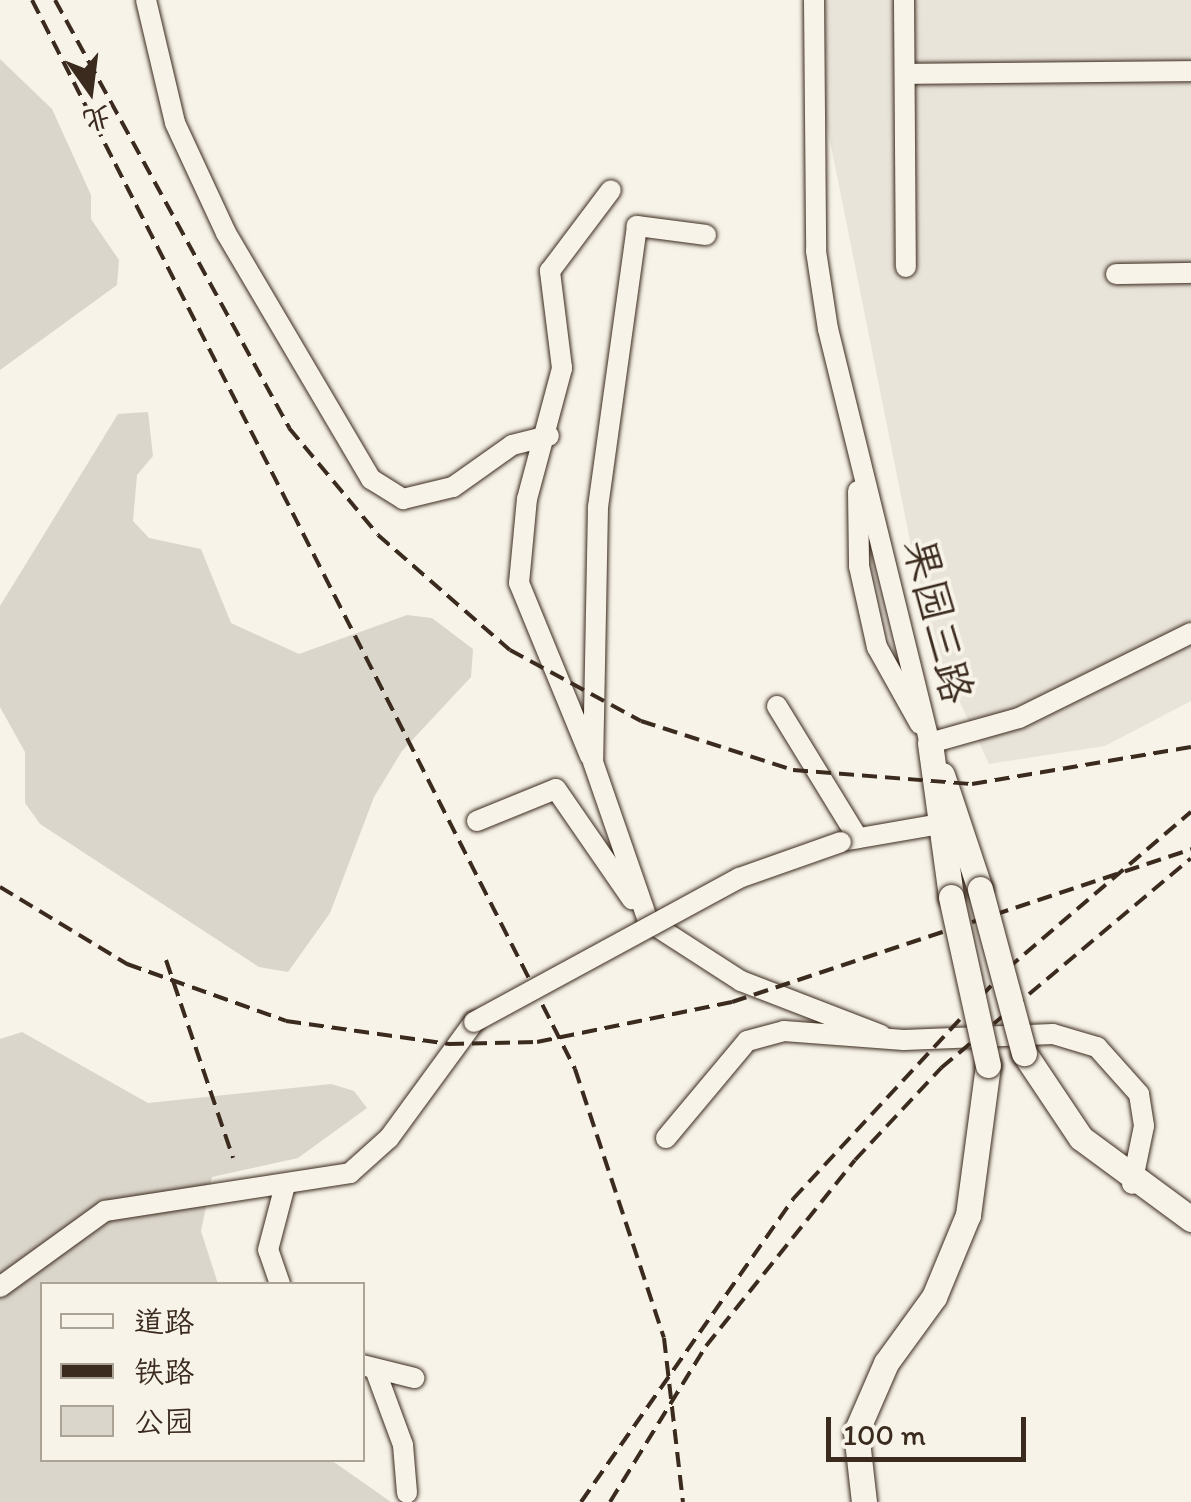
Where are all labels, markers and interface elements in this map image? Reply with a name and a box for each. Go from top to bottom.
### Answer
north arrow [40,40,140,140]
text: 北 [80,99,115,139]
street label: 果园三路 [893,533,983,709]
legend [40,1282,365,1462]
text: 道路 [134,1303,194,1340]
text: 铁路 [134,1353,194,1390]
scale bar [831,1397,1031,1459]
text: 公园 [134,1403,194,1440]
text: 100 m [843,1416,926,1453]

